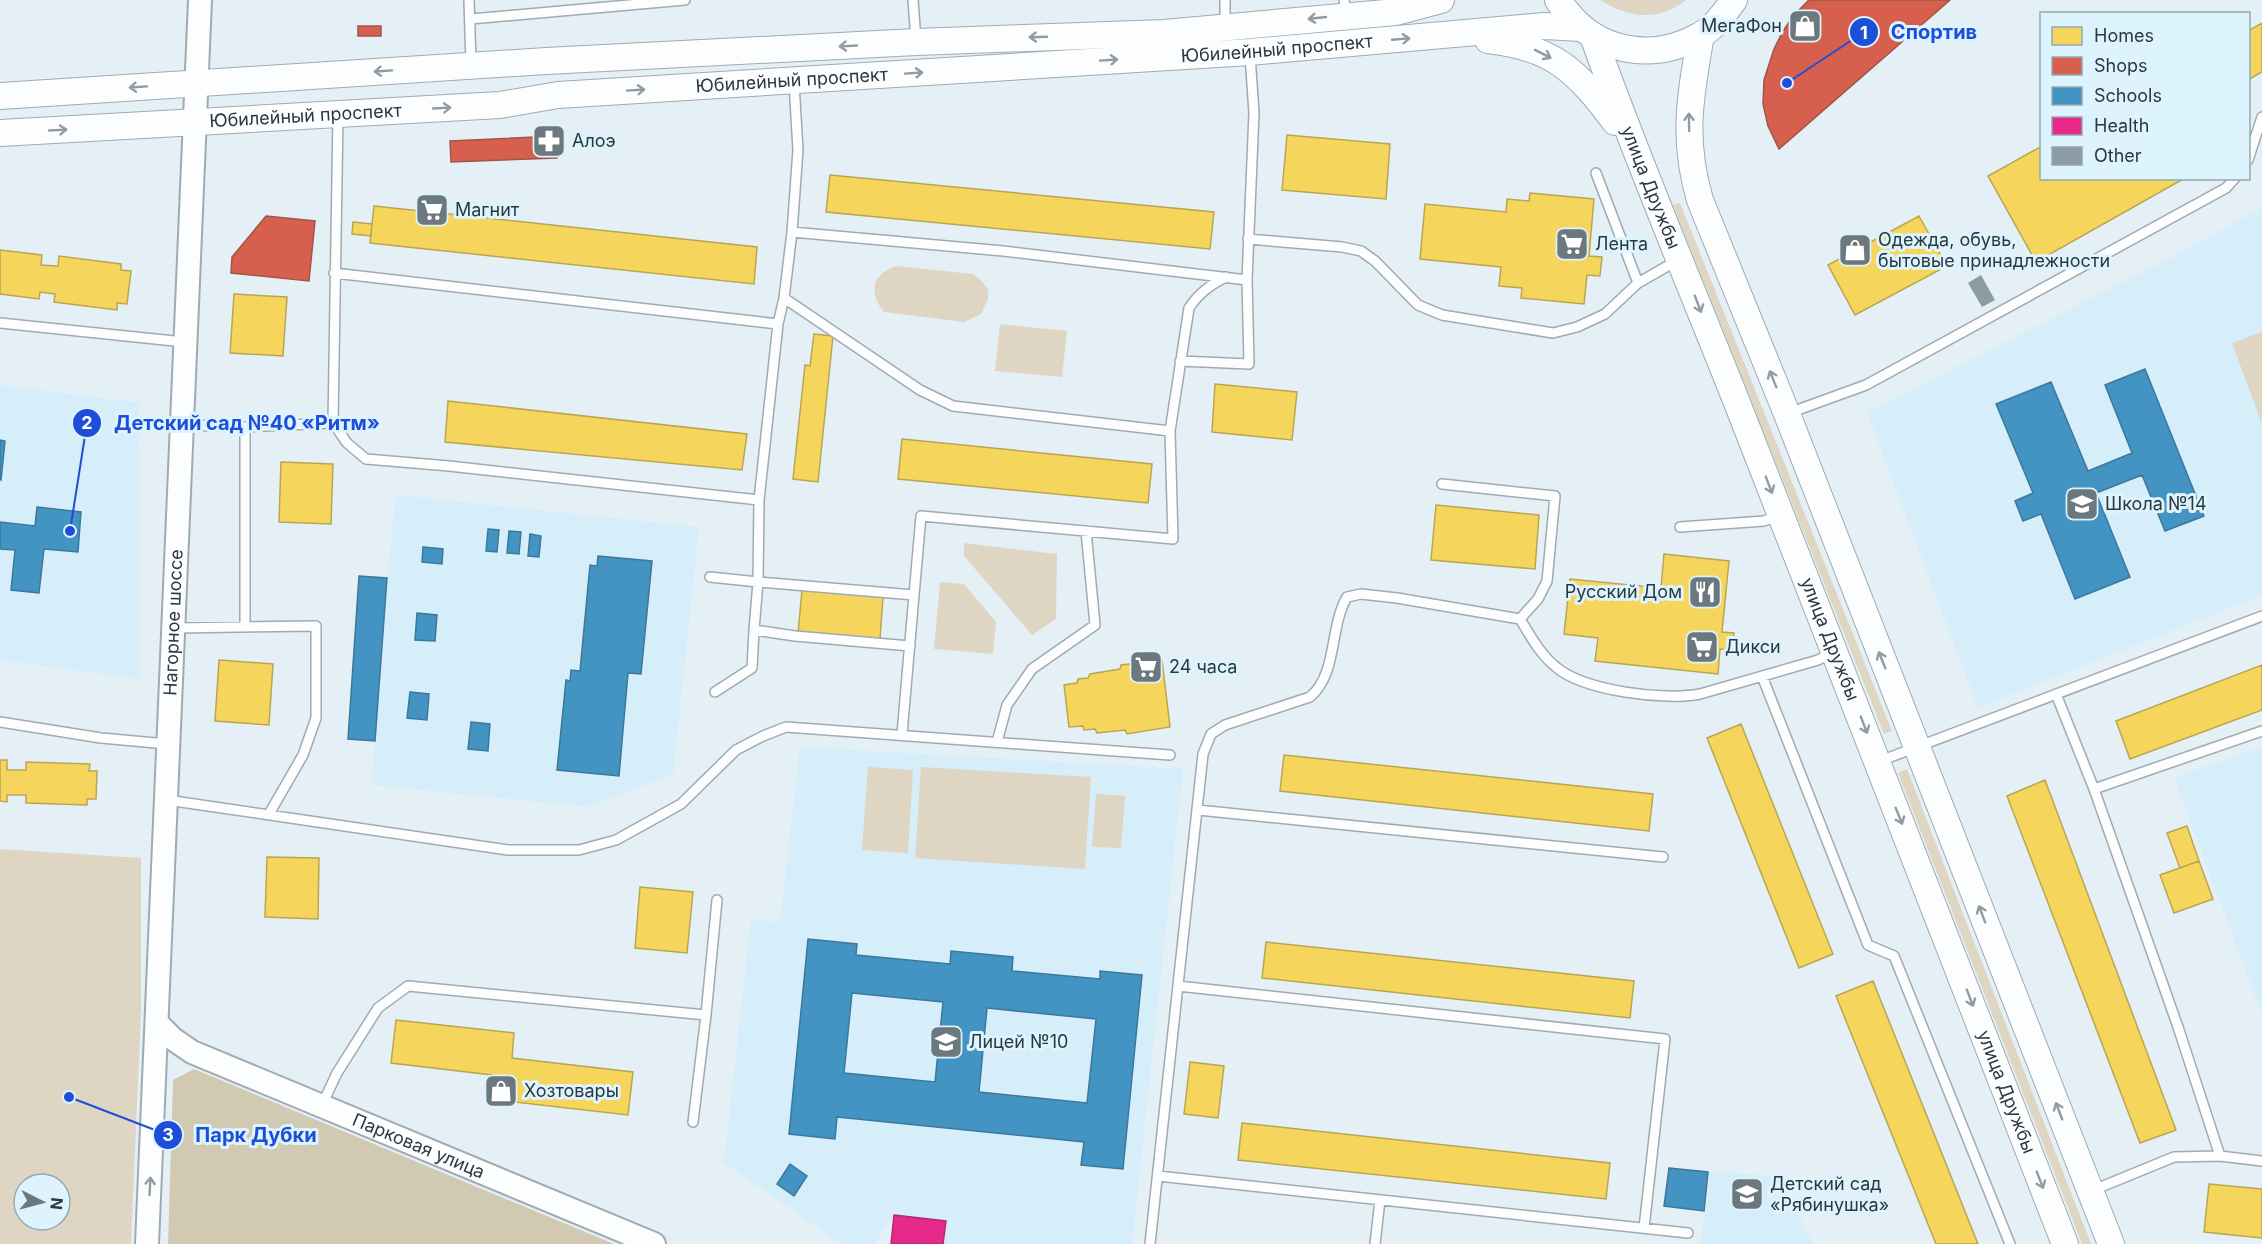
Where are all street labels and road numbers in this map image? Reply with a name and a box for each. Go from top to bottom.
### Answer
street label: Юбилейный проспект [1180,30,1374,66]
street label: Юбилейный проспект [695,63,889,96]
street label: Юбилейный проспект [209,99,403,131]
street label: улица Дружбы [1617,123,1685,252]
street label: Нагорное шоссе [159,549,187,696]
street label: улица Дружбы [1797,574,1864,703]
street label: улица Дружбы [1973,1027,2040,1156]
street label: Парковая улица [350,1109,488,1182]

